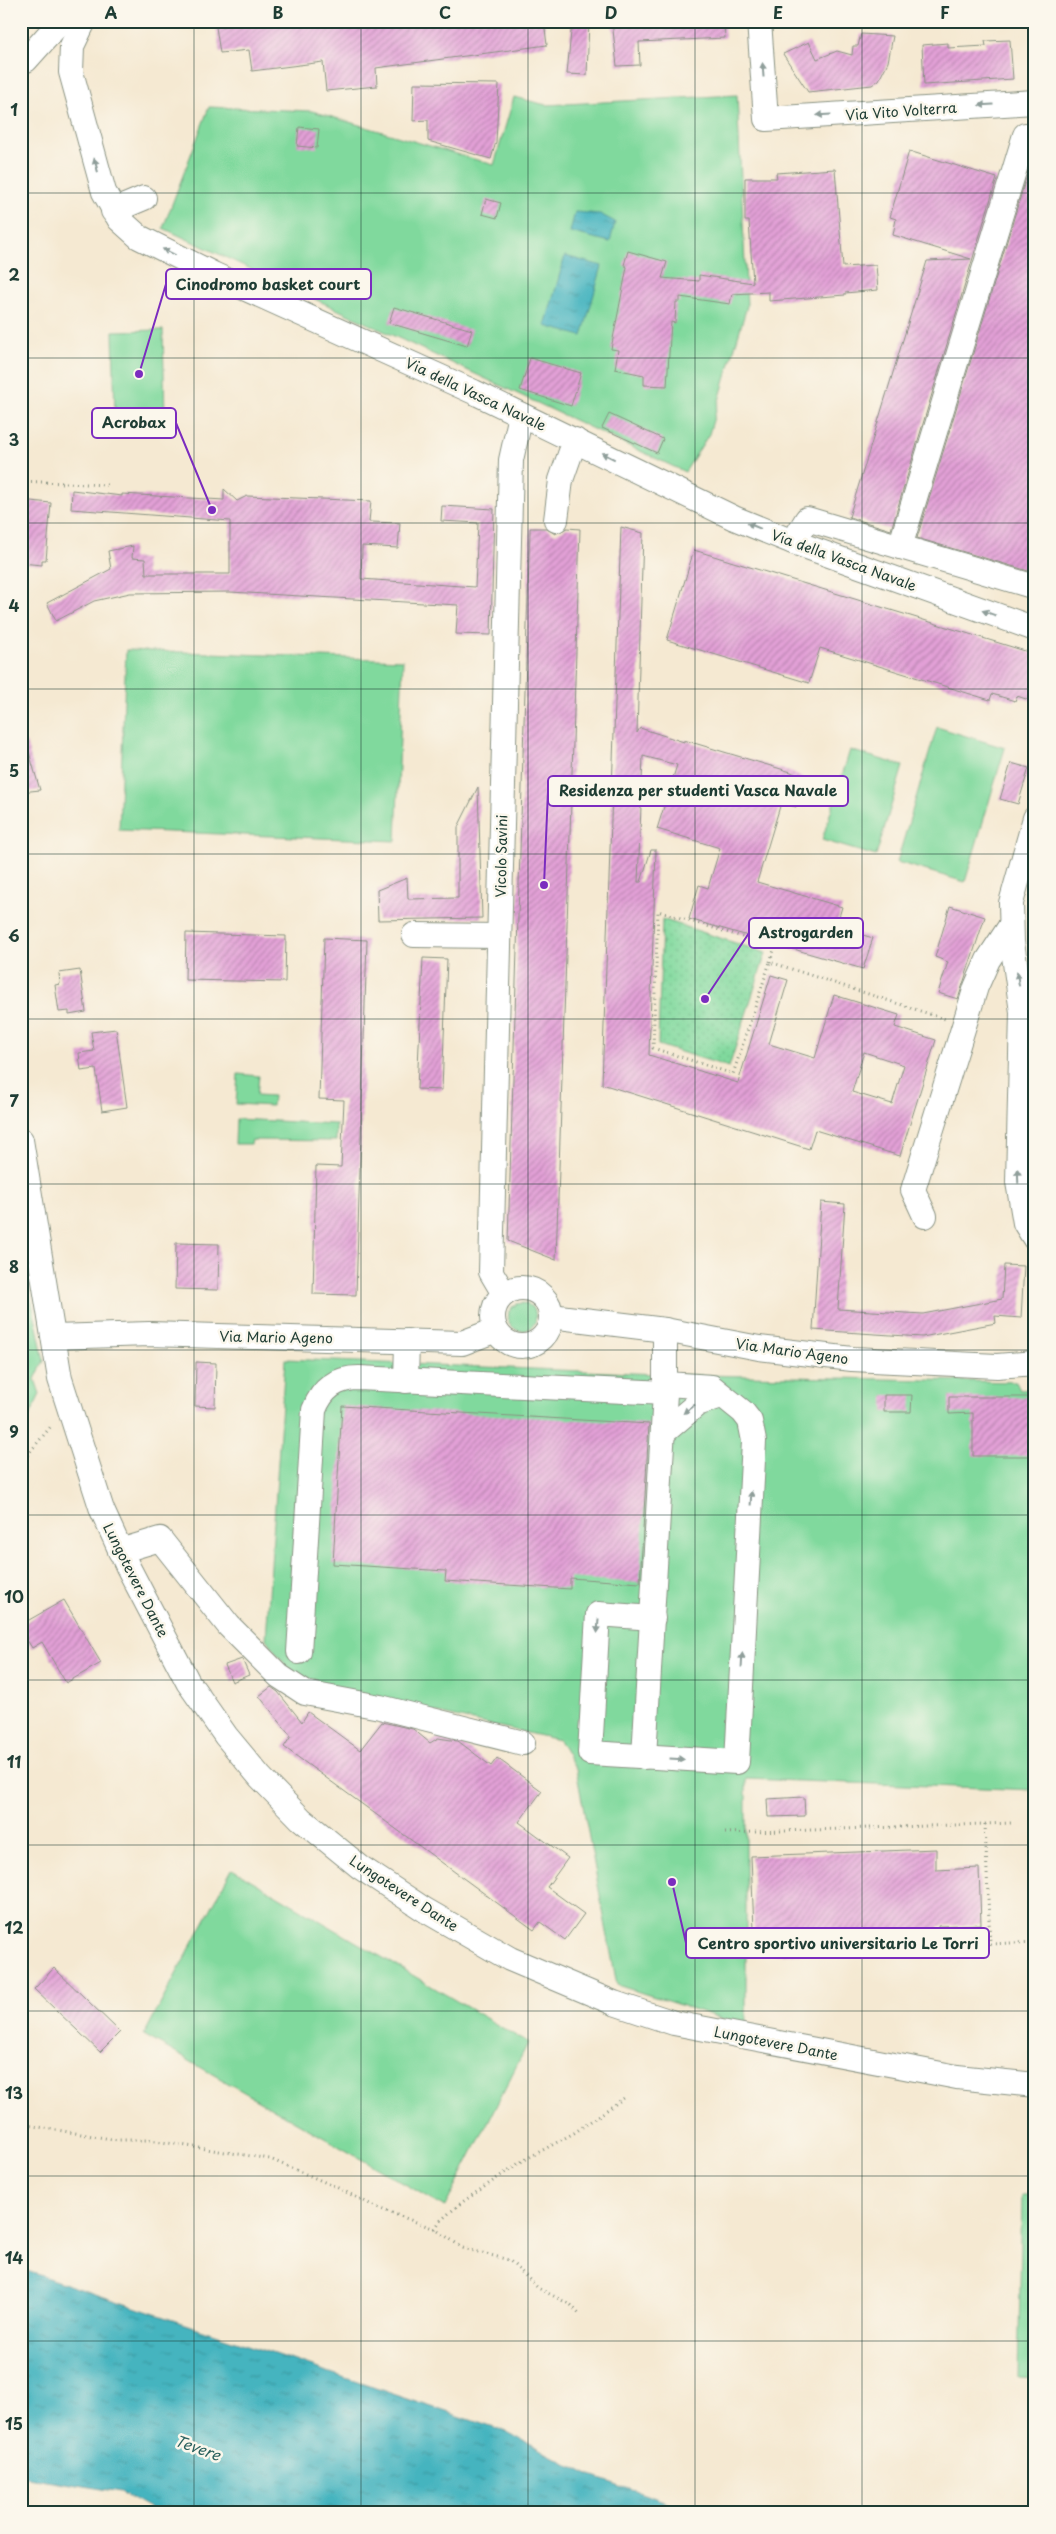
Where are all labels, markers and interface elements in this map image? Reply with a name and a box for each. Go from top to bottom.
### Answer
text: A [105,0,118,24]
text: B [273,0,284,24]
text: C [439,0,451,24]
text: D [605,0,617,24]
text: E [773,0,783,24]
text: F [940,0,950,24]
one-way arrow [758,62,766,78]
text: 1 [10,97,18,121]
street label: Via Vito Volterra [845,97,958,125]
one-way arrow [978,102,994,110]
one-way arrow [816,112,832,120]
one-way arrow [92,158,100,173]
one-way arrow [162,248,177,257]
text: 2 [8,262,20,286]
callout: Cinodromo basket court [166,269,371,299]
text: Cinodromo basket court [176,272,360,295]
street label: Via della Vasca Navale [402,352,550,436]
callout: Acrobax [92,408,176,438]
text: Acrobax [102,410,167,433]
text: 3 [9,427,19,451]
one-way arrow [601,452,615,460]
one-way arrow [747,522,761,530]
street label: Via della Vasca Navale [768,524,920,596]
text: 4 [9,593,20,617]
one-way arrow [981,609,996,617]
text: 5 [9,758,19,782]
callout: Residenza per studenti Vasca Navale [548,776,848,806]
text: Residenza per studenti Vasca Navale [559,778,838,801]
street label: Vicolo Savini [490,814,512,898]
callout: Astrogarden [749,918,863,948]
text: Astrogarden [758,920,853,943]
text: 6 [8,923,20,947]
one-way arrow [1014,971,1022,987]
text: 7 [9,1088,19,1112]
one-way arrow [1014,1168,1022,1184]
text: 8 [9,1254,19,1278]
street label: Via Mario Ageno [219,1326,333,1348]
street label: Via Mario Ageno [734,1333,850,1369]
one-way arrow [683,1404,696,1415]
text: 9 [9,1419,19,1443]
one-way arrow [748,1489,756,1505]
street label: Lungotevere Dante [98,1519,174,1641]
text: 10 [4,1584,24,1608]
one-way arrow [593,1618,601,1634]
one-way arrow [739,1652,747,1668]
text: 11 [7,1749,21,1773]
one-way arrow [669,1755,685,1763]
street label: Lungotevere Dante [345,1850,463,1936]
text: 12 [5,1915,23,1939]
callout: Centro sportivo universitario Le Torri [686,1928,989,1958]
text: Centro sportivo universitario Le Torri [697,1931,979,1954]
street label: Lungotevere Dante [712,2021,840,2065]
text: 13 [5,2080,23,2104]
text: 14 [5,2245,23,2269]
text: 15 [5,2411,23,2435]
water label: Tevere [172,2428,225,2466]

